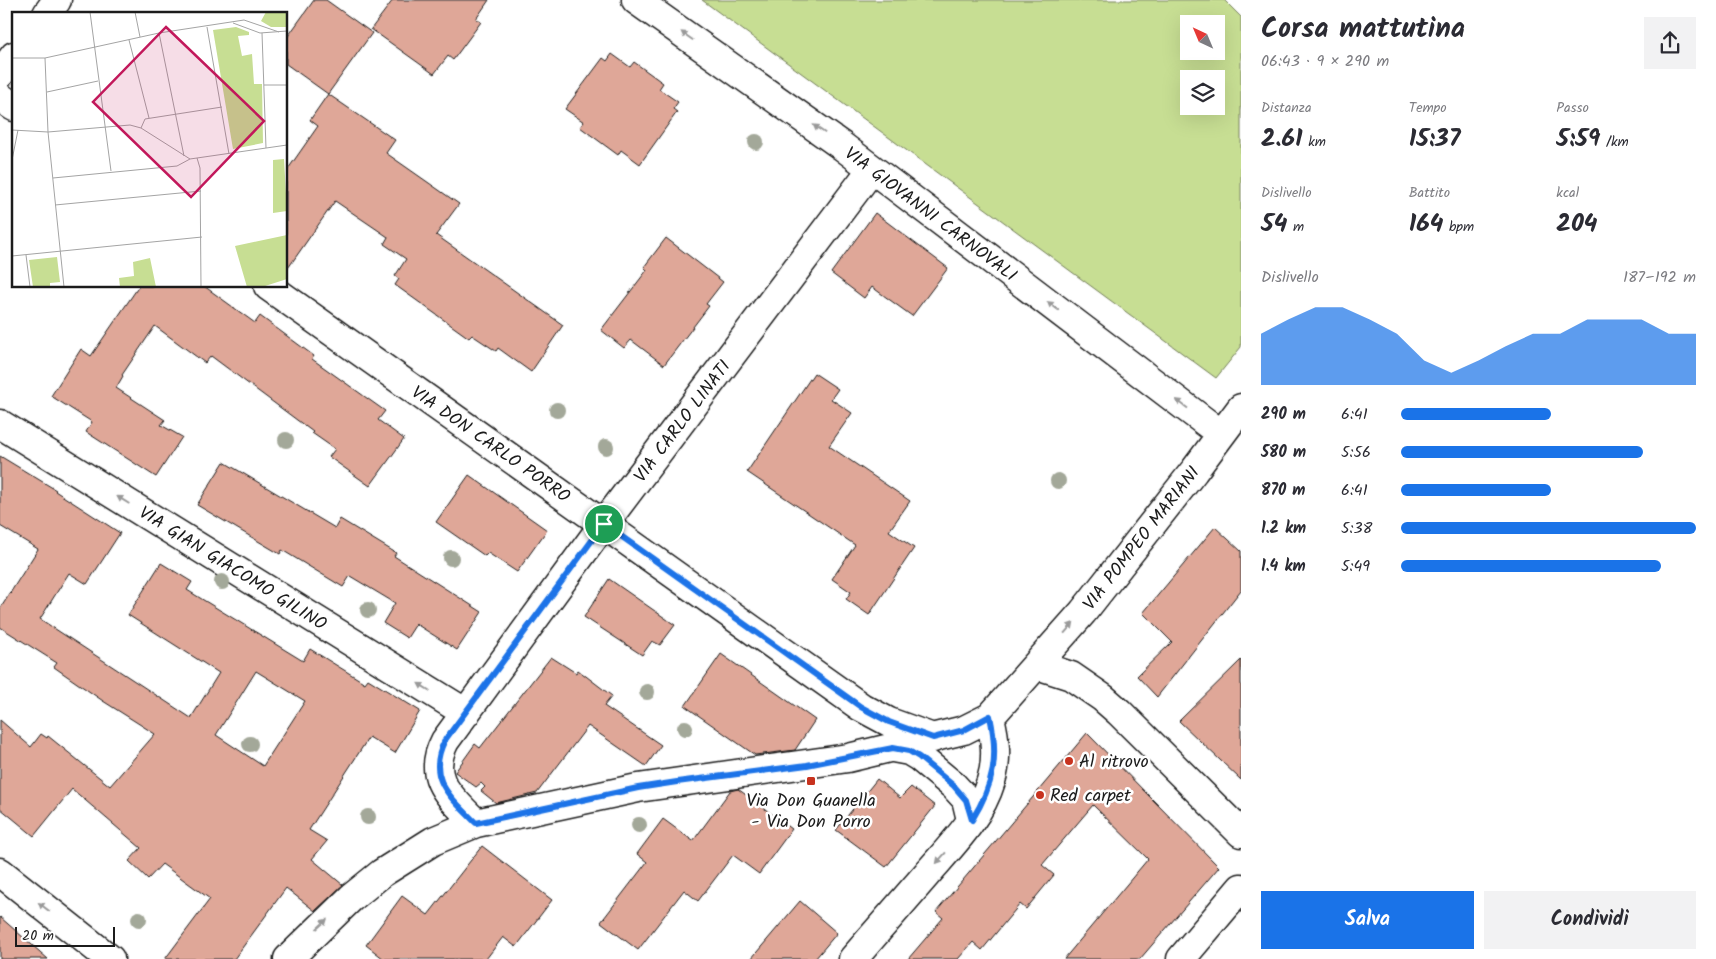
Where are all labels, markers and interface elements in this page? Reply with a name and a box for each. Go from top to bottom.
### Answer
text: Corsa mattutina [1261,7,1465,52]
inset map [12,12,288,288]
north arrow [1180,15,1225,60]
map controls [1180,15,1225,115]
button: share [1644,17,1696,69]
one-way arrow [680,31,694,41]
text: 06:43 · 9 × 290 m [1261,49,1389,74]
button: layers [1180,70,1225,115]
text: Distanza [1261,97,1312,119]
text: Tempo [1409,97,1447,119]
text: Passo [1556,97,1589,119]
text: 2.61 [1261,119,1303,159]
text: 15:37 [1409,119,1460,159]
text: 5:59 [1556,119,1600,159]
one-way arrow [813,124,826,134]
text: km [1303,131,1326,153]
text: /km [1600,131,1629,153]
street label: VIA GIOVANNI CARNOVALI [838,140,1023,290]
text: Dislivello [1261,182,1312,204]
text: Battito [1409,182,1450,204]
text: kcal [1556,182,1579,204]
text: 54 [1261,204,1287,244]
text: 164 [1409,204,1443,244]
text: 204 [1556,204,1597,244]
text: m [1287,216,1304,238]
text: bpm [1443,216,1474,238]
text: Dislivello [1261,265,1319,290]
text: 187–192 m [1623,265,1696,290]
one-way arrow [1046,301,1060,311]
street label: VIA CARLO LINATI [627,354,739,489]
street label: VIA DON CARLO PORRO [405,379,576,511]
one-way arrow [1176,399,1189,410]
text: 290 m [1261,402,1306,427]
text: 6:41 [1341,402,1368,427]
text: 580 m [1261,440,1306,465]
text: 5:56 [1341,440,1371,465]
street label: VIA POMPEO MARIANI [1076,460,1208,618]
text: 870 m [1261,478,1305,503]
text: 6:41 [1341,478,1368,503]
one-way arrow [116,495,129,504]
street label: VIA GIAN GIACOMO GILINO [132,499,332,639]
pin [583,503,625,545]
icon: arrive [590,510,618,538]
text: 1.2 km [1261,516,1306,541]
text: 5:38 [1341,516,1372,541]
text: 1.4 km [1261,554,1306,579]
text: 5:49 [1341,554,1370,579]
one-way arrow [1063,622,1074,635]
one-way arrow [418,682,431,692]
place label: Al ritrovo [1079,748,1149,777]
marker: Al ritrovo [1063,755,1075,767]
marker: Via Don Guanella - Via Don Porro [805,775,817,787]
place label: Red carpet [1050,782,1132,811]
place label: Via Don Guanella - Via Don Porro [746,787,876,837]
marker: Red carpet [1034,789,1046,801]
one-way arrow [935,851,947,863]
button: Salva [1261,891,1474,949]
button: Condividi [1484,891,1696,949]
one-way arrow [38,901,51,912]
one-way arrow [316,919,328,931]
scale bar [15,924,115,947]
text: 20 m [22,925,54,947]

